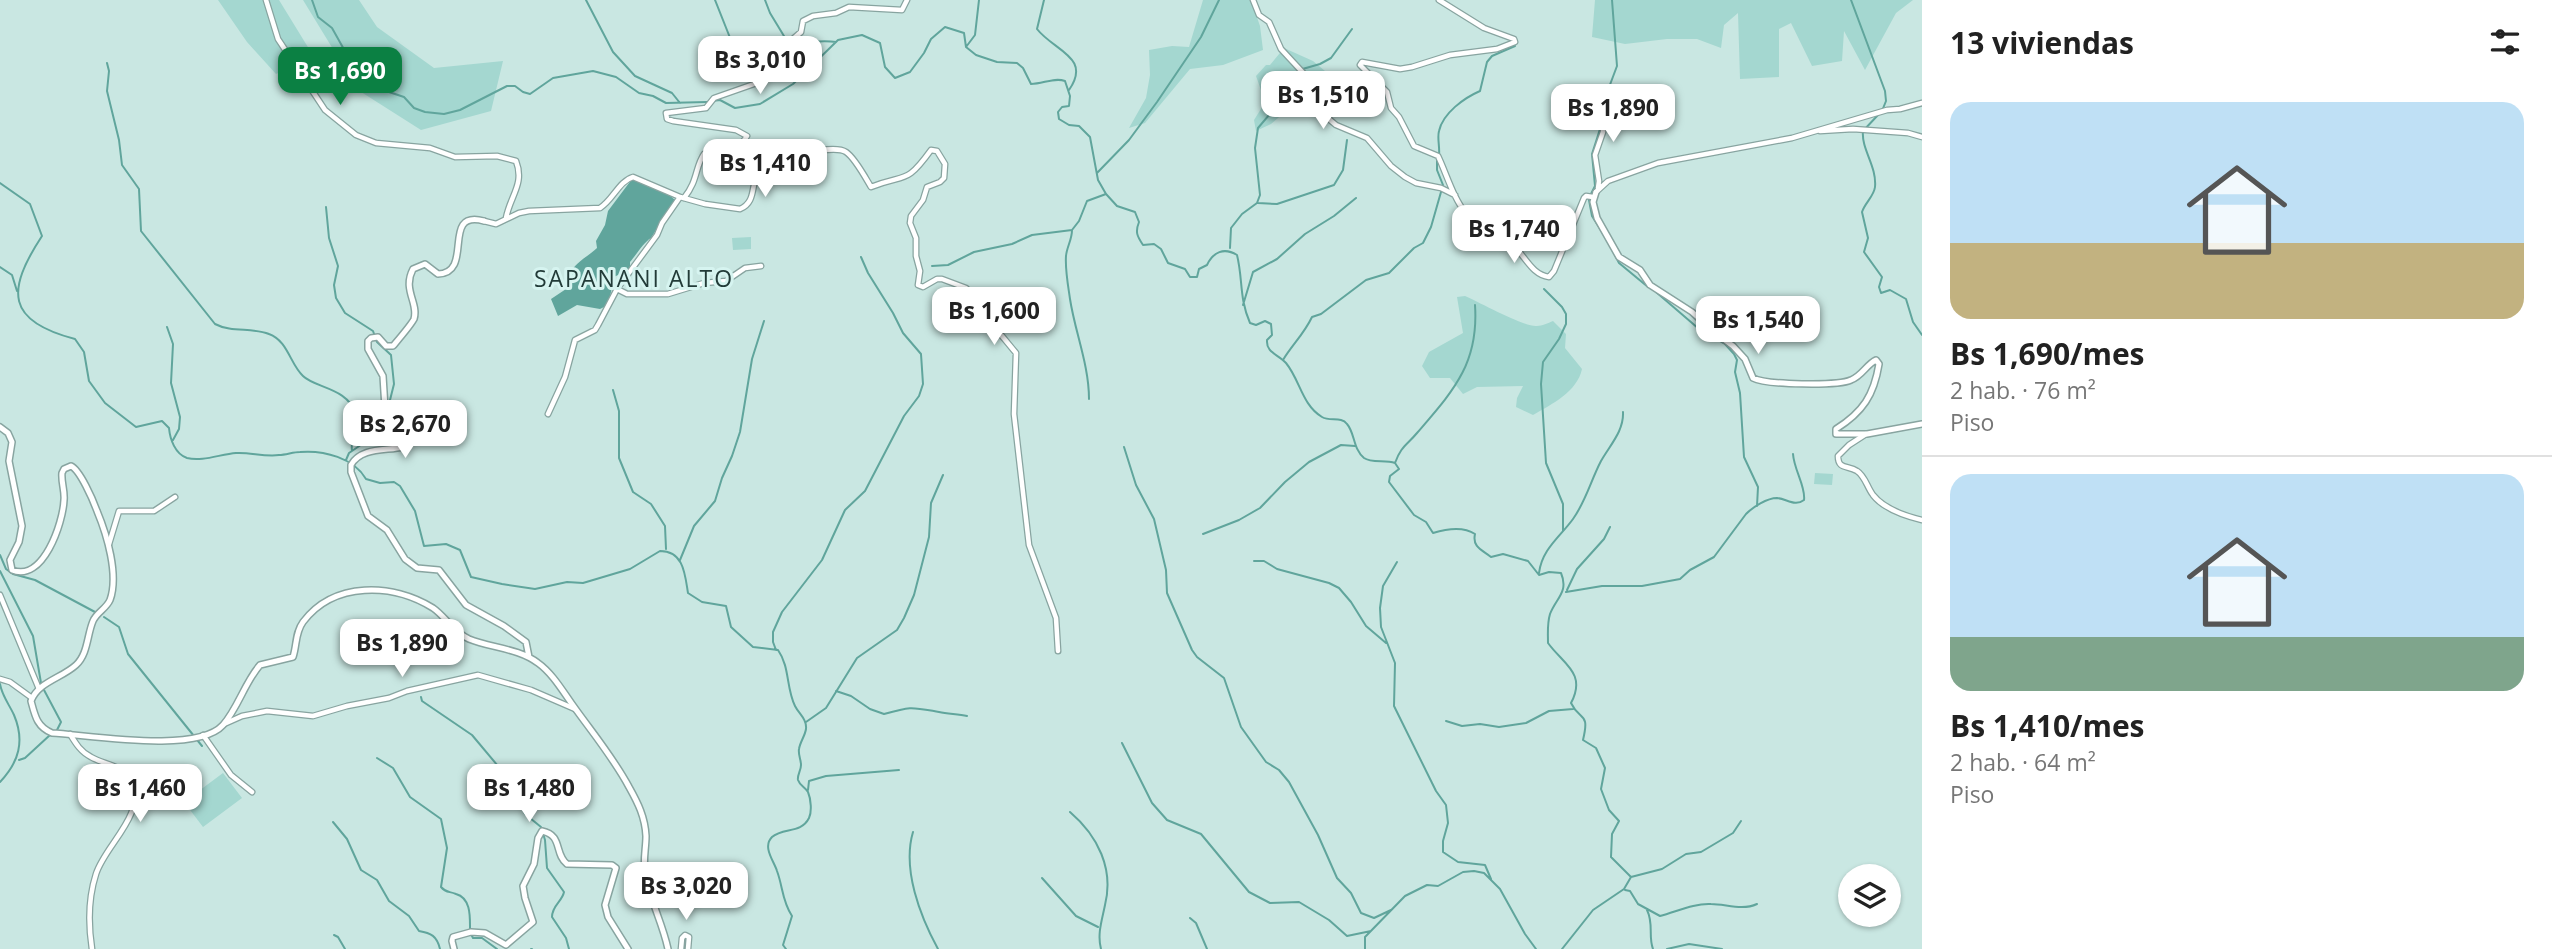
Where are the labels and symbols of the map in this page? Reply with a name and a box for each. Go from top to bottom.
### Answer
pin: Bs 3,010 [688,36,832,96]
pin: Bs 1,690 [268,48,412,107]
pin: Bs 1,510 [1251,72,1395,131]
pin: Bs 1,890 [1541,85,1685,144]
pin: Bs 1,410 [693,140,837,199]
pin: Bs 1,740 [1442,205,1586,265]
district label: SAPANANI ALTO [534,262,734,294]
pin: Bs 1,600 [922,288,1066,347]
pin: Bs 1,540 [1686,296,1830,356]
pin: Bs 2,670 [333,400,477,460]
pin: Bs 1,890 [330,620,474,679]
pin: Bs 1,460 [68,764,212,824]
pin: Bs 1,480 [457,764,601,824]
pin: Bs 3,020 [614,862,758,922]

